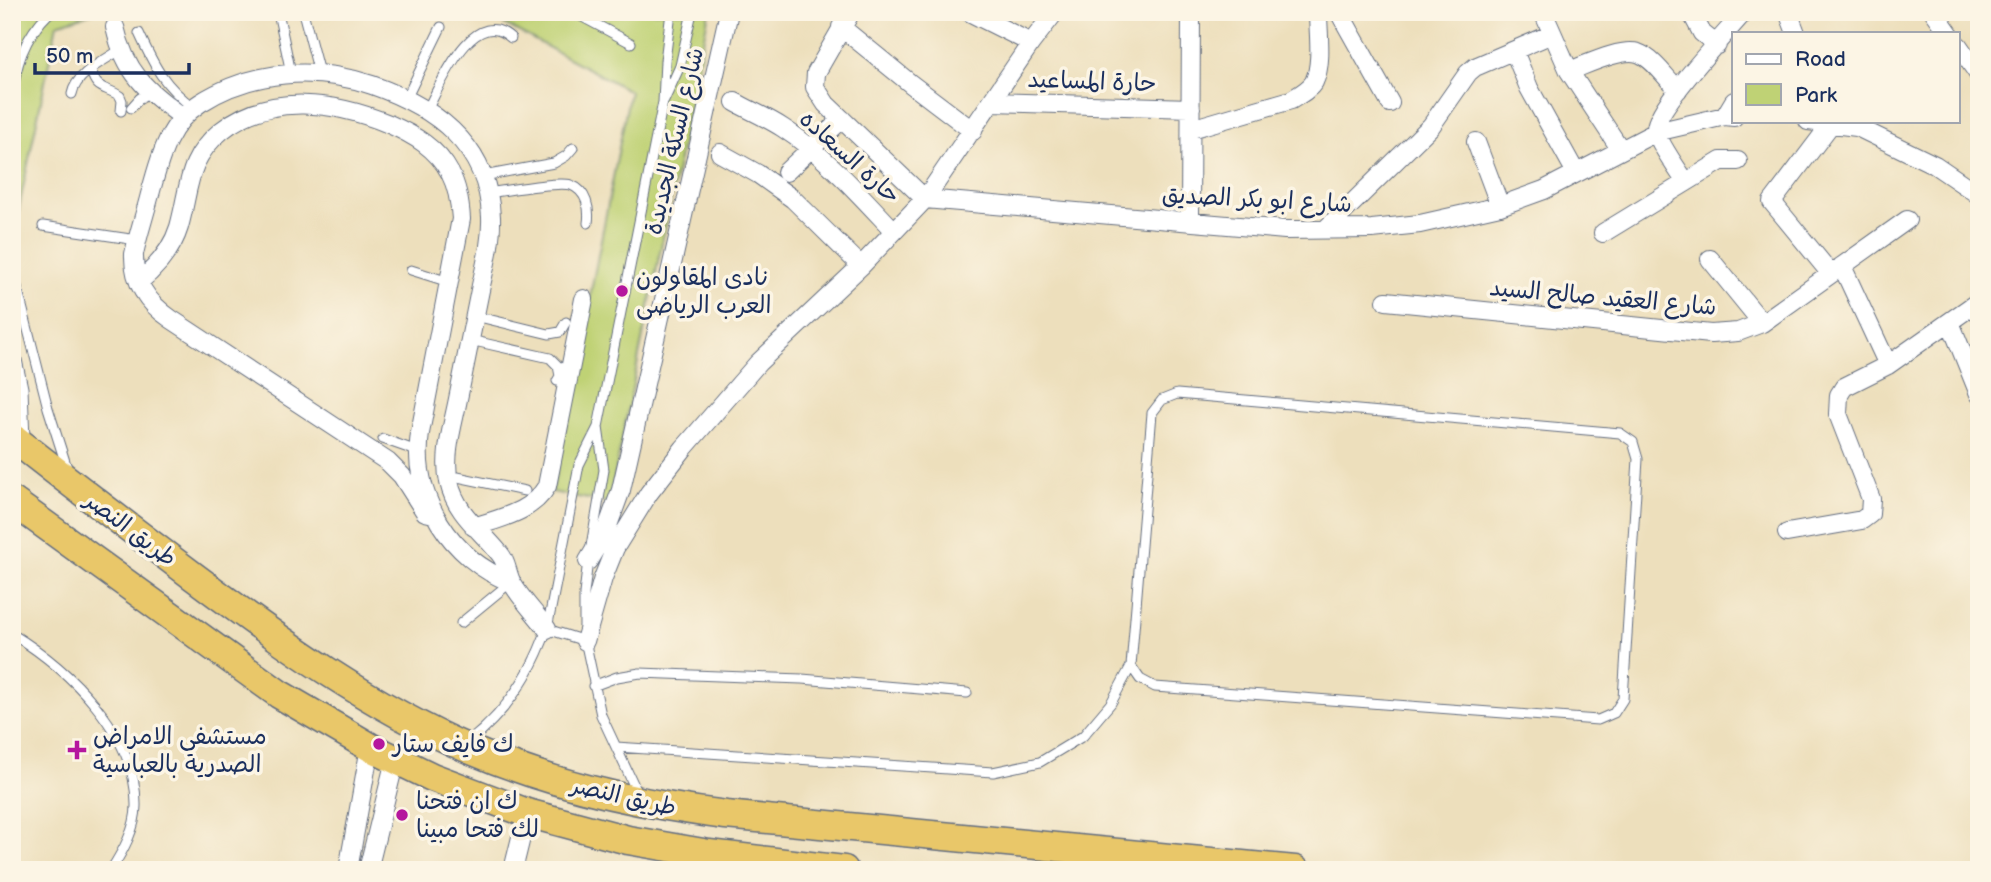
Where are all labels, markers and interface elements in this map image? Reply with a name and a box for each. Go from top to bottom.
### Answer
scale bar [35,32,189,76]
legend [1732,32,1960,122]
text: 50 m [46,44,93,69]
street label: شارع السكة الجديدة [639,45,712,238]
text: Road [1795,47,1846,72]
street label: حارة المساعيد [1027,65,1157,98]
text: Park [1795,83,1838,108]
street label: حارة السعاده [793,105,906,210]
street label: شارع ابو بكر الصديق [1161,180,1353,221]
place label: نادى المقاولون العرب الرياضى [636,263,771,320]
street label: شارع العقيد صالح السيد [1488,273,1718,324]
marker: نادى المقاولون العرب الرياضى [614,283,630,299]
street label: طريق النصر [78,484,182,573]
place label: مستشفى الامراض الصدرية بالعباسية [93,722,267,779]
place label: ك فايف ستار [391,730,514,759]
marker: ك فايف ستار [371,736,387,752]
marker: مستشفى الامراض الصدرية بالعباسية [67,740,87,760]
street label: طريق النصر [567,770,679,823]
place label: ك ان فتحنا لك فتحا مبينا [416,787,539,844]
marker: ك ان فتحنا لك فتحا مبينا [394,807,410,823]

